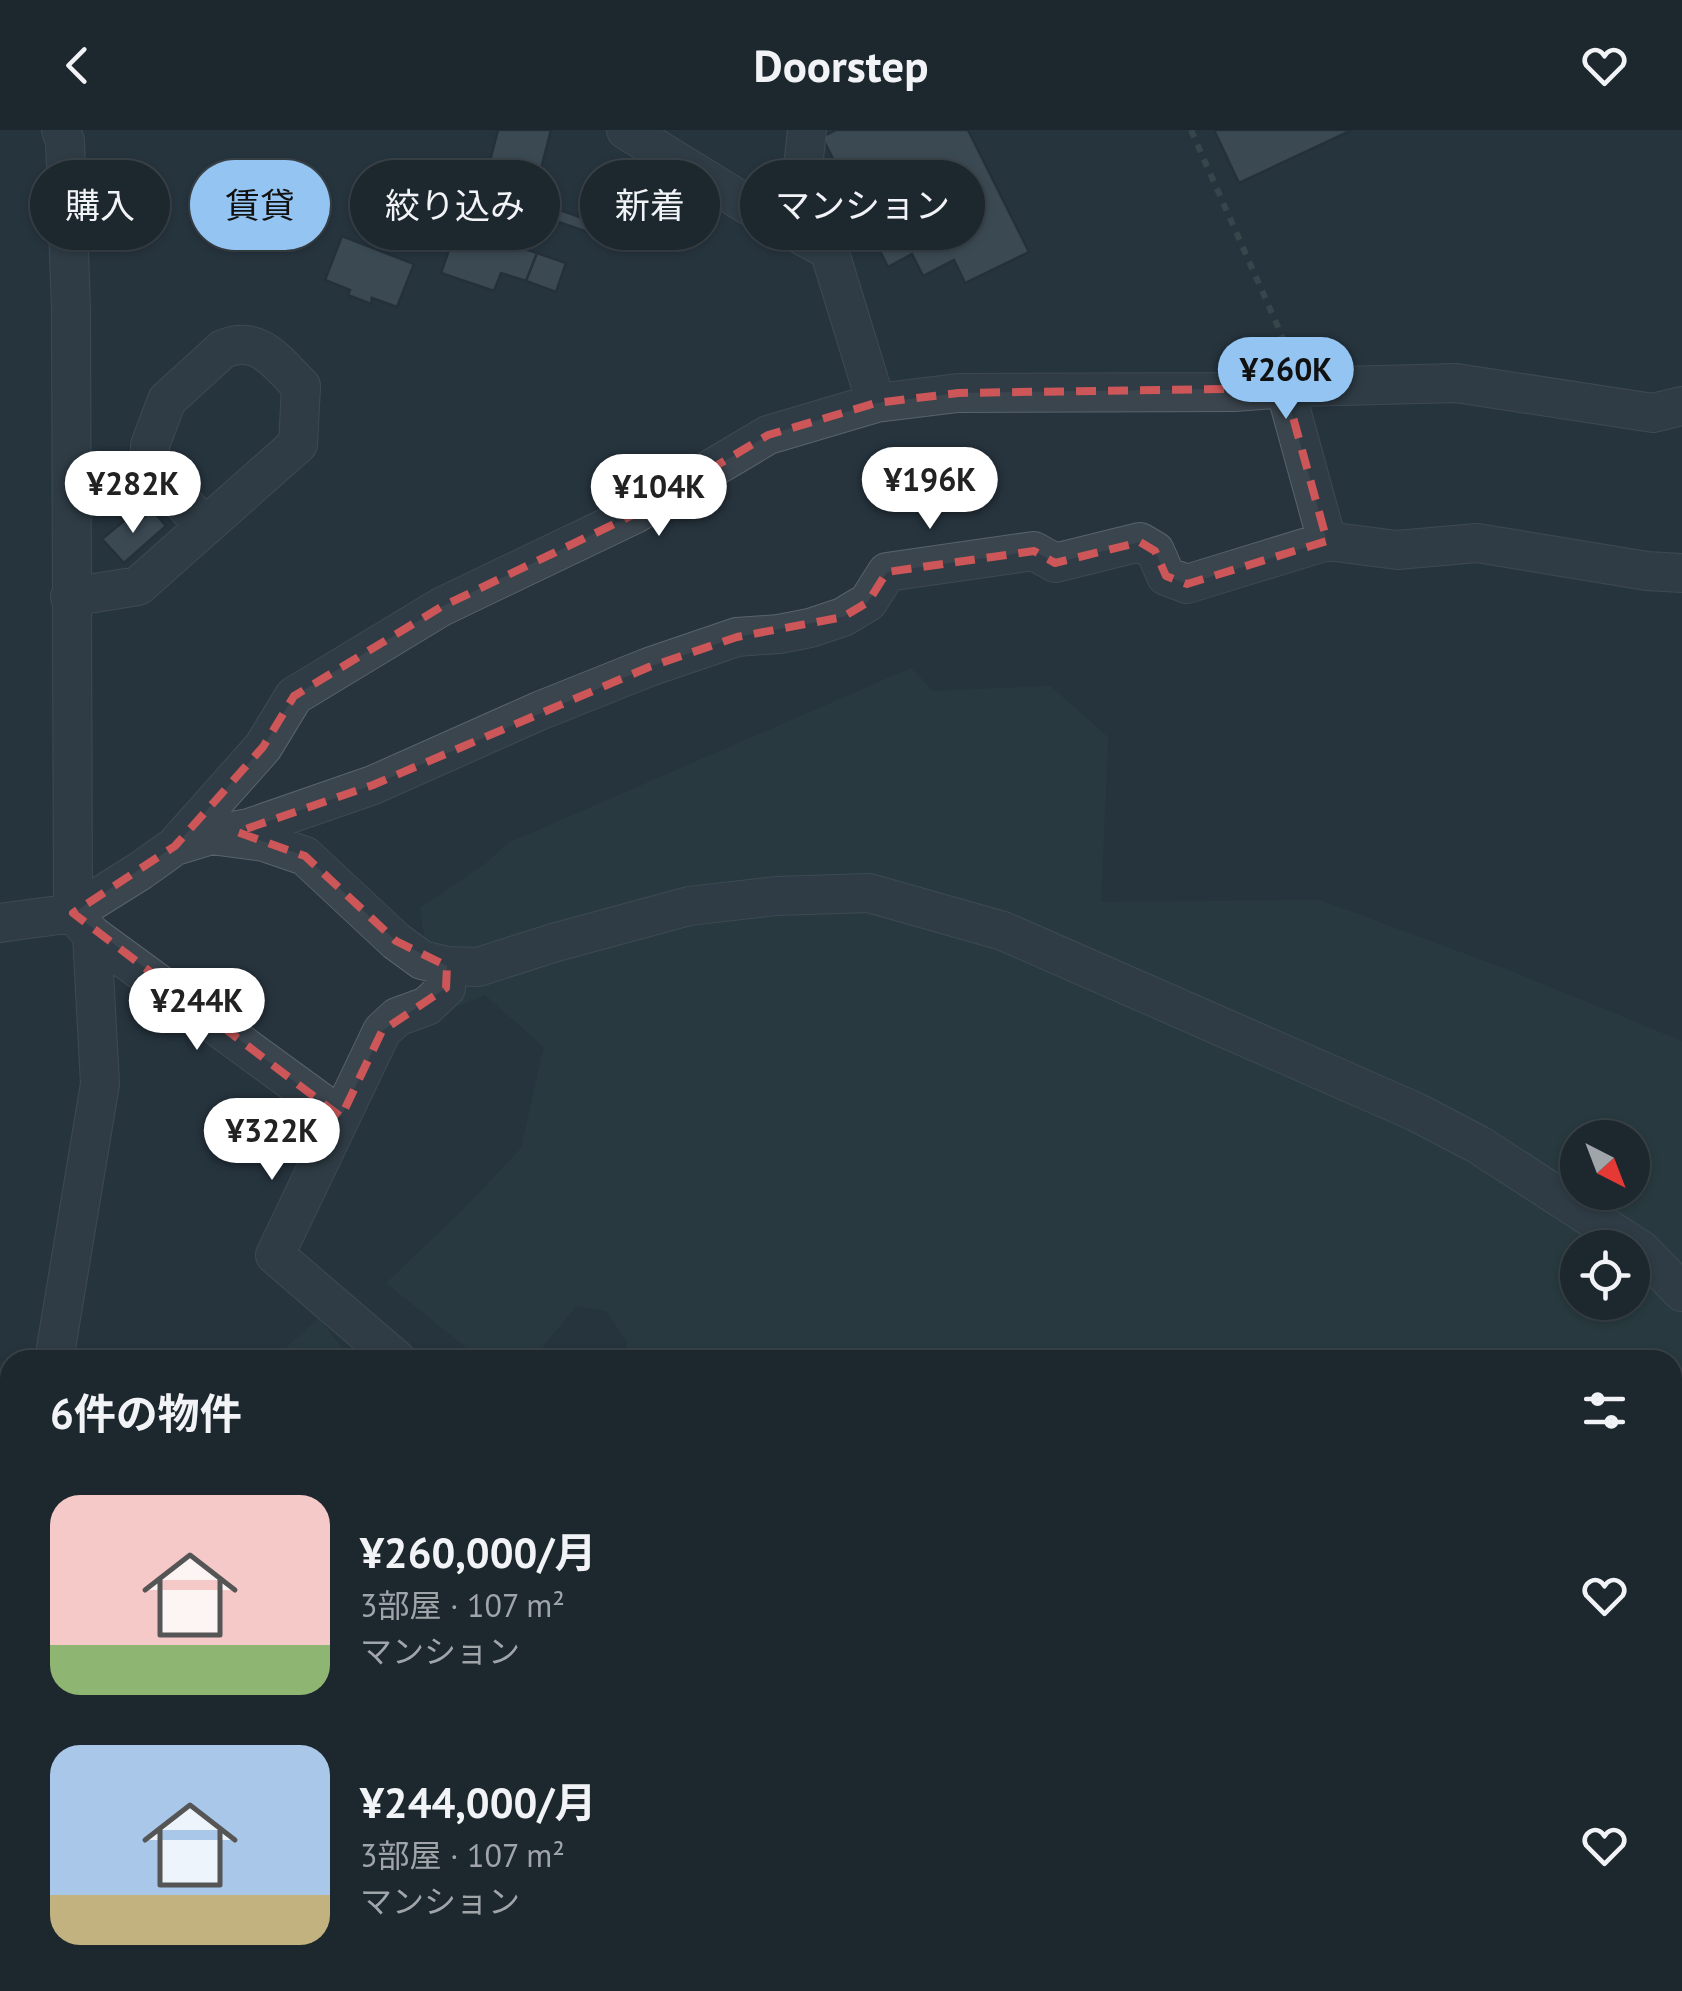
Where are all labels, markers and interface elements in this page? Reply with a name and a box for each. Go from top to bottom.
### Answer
text: Doorstep [754,36,928,94]
icon: back [50,38,105,93]
icon: heart [1577,38,1632,93]
chip: 購入 [30,160,170,250]
chip: 賃貸 [190,160,330,250]
chip: 絞り込み [350,160,560,250]
chip: 新着 [580,160,720,250]
chip: マンション [740,160,985,250]
pin: ¥260K [1216,337,1356,422]
text: ¥260K [1240,348,1332,390]
pin: ¥196K [860,447,1000,532]
pin: ¥282K [63,451,203,536]
pin: ¥104K [589,454,729,539]
text: ¥196K [884,458,976,500]
text: ¥282K [87,462,179,504]
text: ¥104K [613,465,705,507]
pin: ¥244K [127,968,267,1053]
text: ¥244K [151,979,243,1021]
pin: ¥322K [202,1098,342,1183]
text: ¥322K [226,1109,318,1151]
north arrow [1560,1120,1650,1210]
map controls [1560,1120,1650,1320]
button: locate [1560,1230,1650,1320]
icon: filters [1577,1383,1632,1438]
text: 6件の物件 [50,1386,242,1441]
text: ¥260,000/月 [360,1525,596,1580]
icon: home [130,1535,250,1655]
icon: heart [1577,1568,1632,1623]
text: 3部屋 · 107 m² [360,1584,565,1626]
text: マンション [360,1630,520,1672]
text: ¥244,000/月 [360,1775,596,1830]
icon: home [130,1785,250,1905]
icon: heart [1577,1818,1632,1873]
text: 3部屋 · 107 m² [360,1834,565,1876]
text: マンション [360,1880,520,1922]

